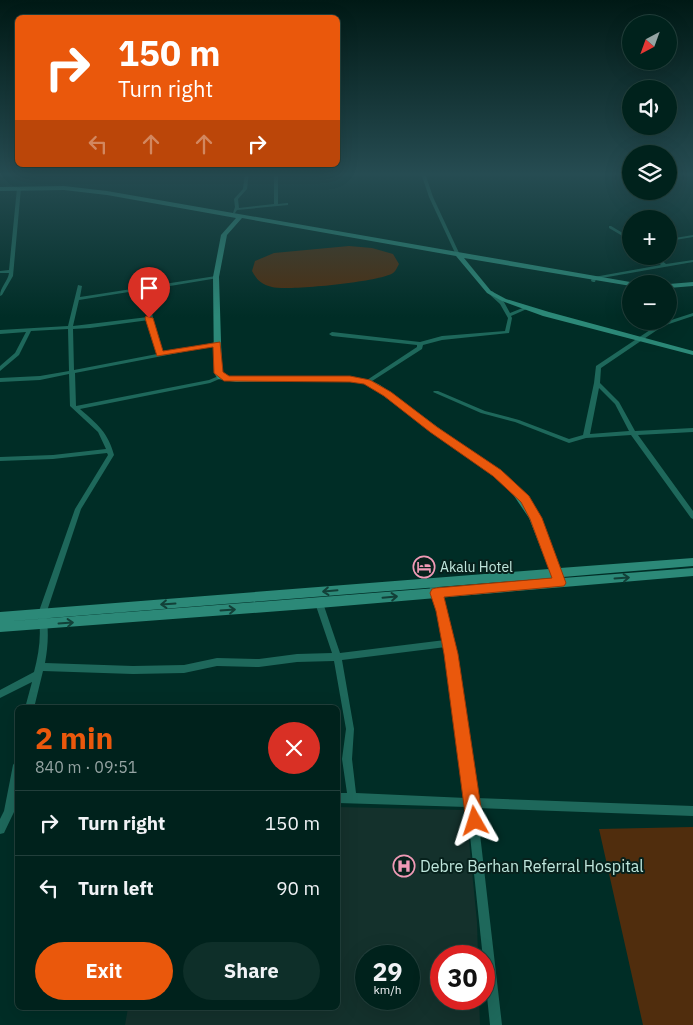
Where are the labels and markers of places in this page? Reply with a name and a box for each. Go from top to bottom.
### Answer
pin [128,267,170,318]
hotel icon: Akalu Hotel [412,555,436,579]
place label: Akalu Hotel [440,558,513,576]
hospital icon: Debre Berhan Referral Hospital [392,854,416,878]
place label: Debre Berhan Referral Hospital [420,856,644,876]

